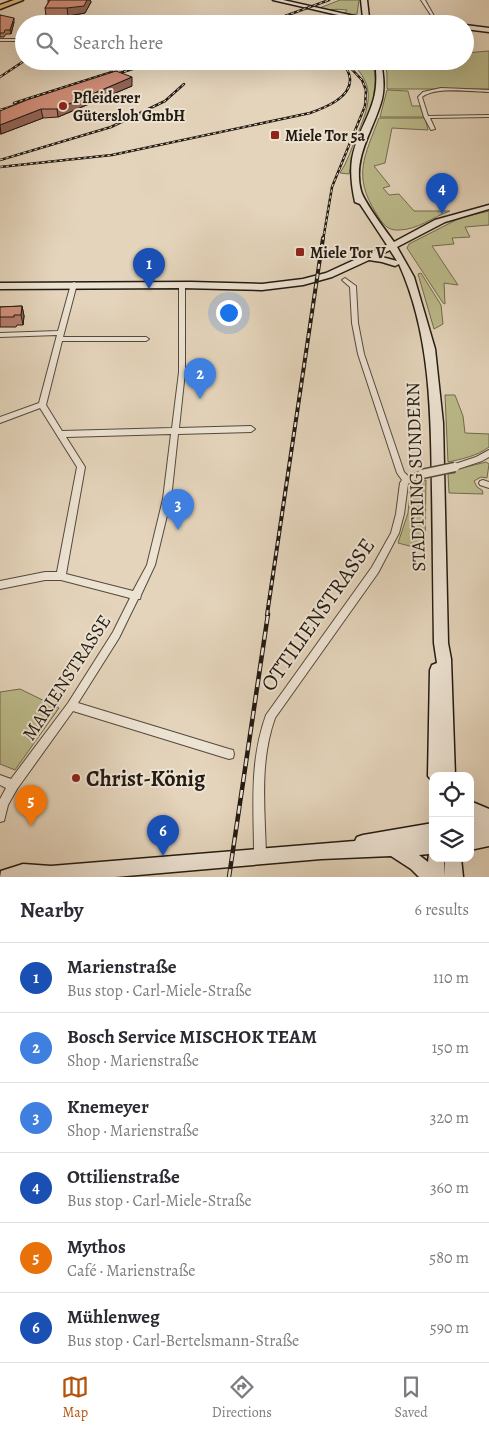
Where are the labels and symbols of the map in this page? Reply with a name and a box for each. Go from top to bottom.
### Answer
place label: Pfleiderer Gütersloh GmbH [73,87,185,127]
marker: Pfleiderer Gütersloh GmbH [57,100,69,112]
place label: Miele Tor 5a [285,125,366,147]
marker: Miele Tor 5a [269,129,281,141]
pin: 4 [426,173,458,214]
place label: Miele Tor V [310,242,387,264]
marker: Miele Tor V [294,246,306,258]
pin: 1 [133,248,165,289]
your location [216,300,242,326]
pin: 2 [184,358,216,399]
street label: STADTRING SUNDERN [400,381,432,572]
pin: 3 [162,489,194,530]
street label: OTTILIENSTRASSE [254,532,382,697]
street label: MARIENSTRASSE [16,610,117,745]
place label: Christ-König [86,764,206,794]
marker: Christ-König [70,772,82,784]
pin: 5 [15,785,47,826]
pin: 6 [147,815,179,856]

